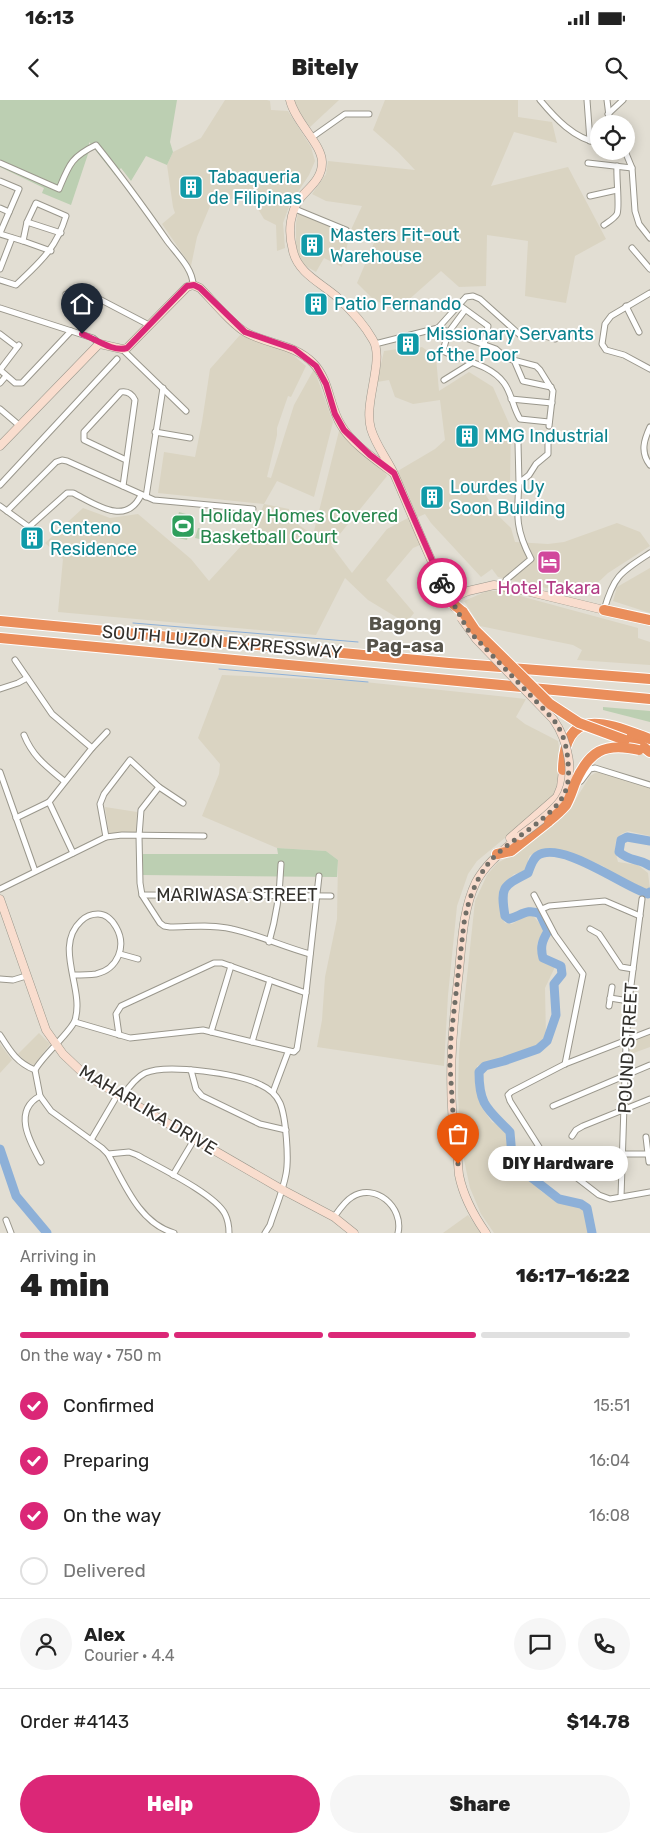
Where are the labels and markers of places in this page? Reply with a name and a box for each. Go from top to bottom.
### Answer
place label: Tabaqueria de Filipinas [208,166,302,209]
building icon: Tabaqueria de Filipinas [178,174,204,200]
place label: Masters Fit-out Warehouse [330,224,460,267]
building icon: Masters Fit-out Warehouse [299,232,325,258]
pin [61,283,103,334]
building icon: Patio Fernando [303,291,329,317]
place label: Patio Fernando [334,293,461,315]
place label: Missionary Servants of the Poor [426,323,594,366]
building icon: Missionary Servants of the Poor [395,331,421,357]
building icon: MMG Industrial [454,423,480,449]
place label: MMG Industrial [484,425,608,447]
place label: Lourdes Uy Soon Building [450,476,566,519]
building icon: Lourdes Uy Soon Building [419,484,445,510]
place label: Holiday Homes Covered Basketball Court [200,505,398,548]
sports icon: Holiday Homes Covered Basketball Court [170,513,196,539]
place label: Centeno Residence [50,517,137,560]
building icon: Centeno Residence [19,525,45,551]
hotel icon: Hotel Takara [536,549,562,575]
place label: Hotel Takara [498,577,600,599]
pin [437,1113,479,1164]
callout: DIY Hardware [488,1146,628,1182]

